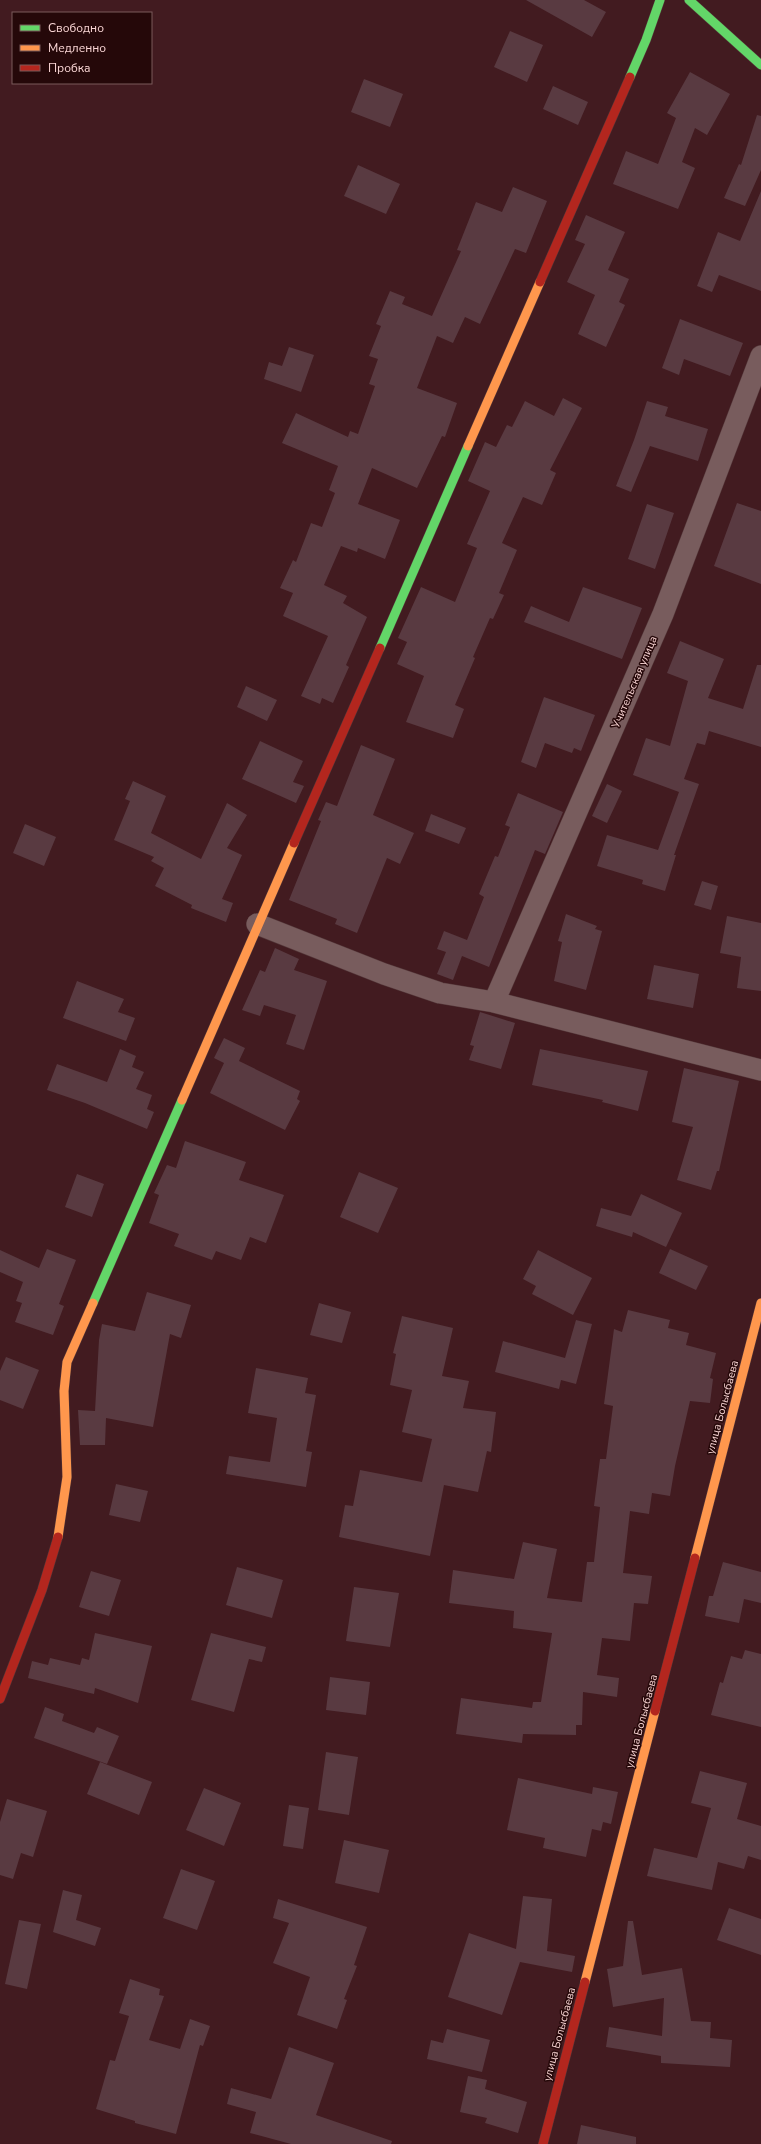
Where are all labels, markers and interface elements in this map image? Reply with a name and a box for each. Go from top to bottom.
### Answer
legend [12,12,152,84]
text: Свободно [48,20,104,36]
text: Медленно [48,40,106,56]
text: Пробка [48,60,91,76]
street label: Учительская улица [608,634,661,732]
street label: улица Болысбаева [703,1359,742,1456]
street label: улица Болысбаева [622,1673,661,1770]
street label: улица Болысбаева [540,1986,579,2083]

